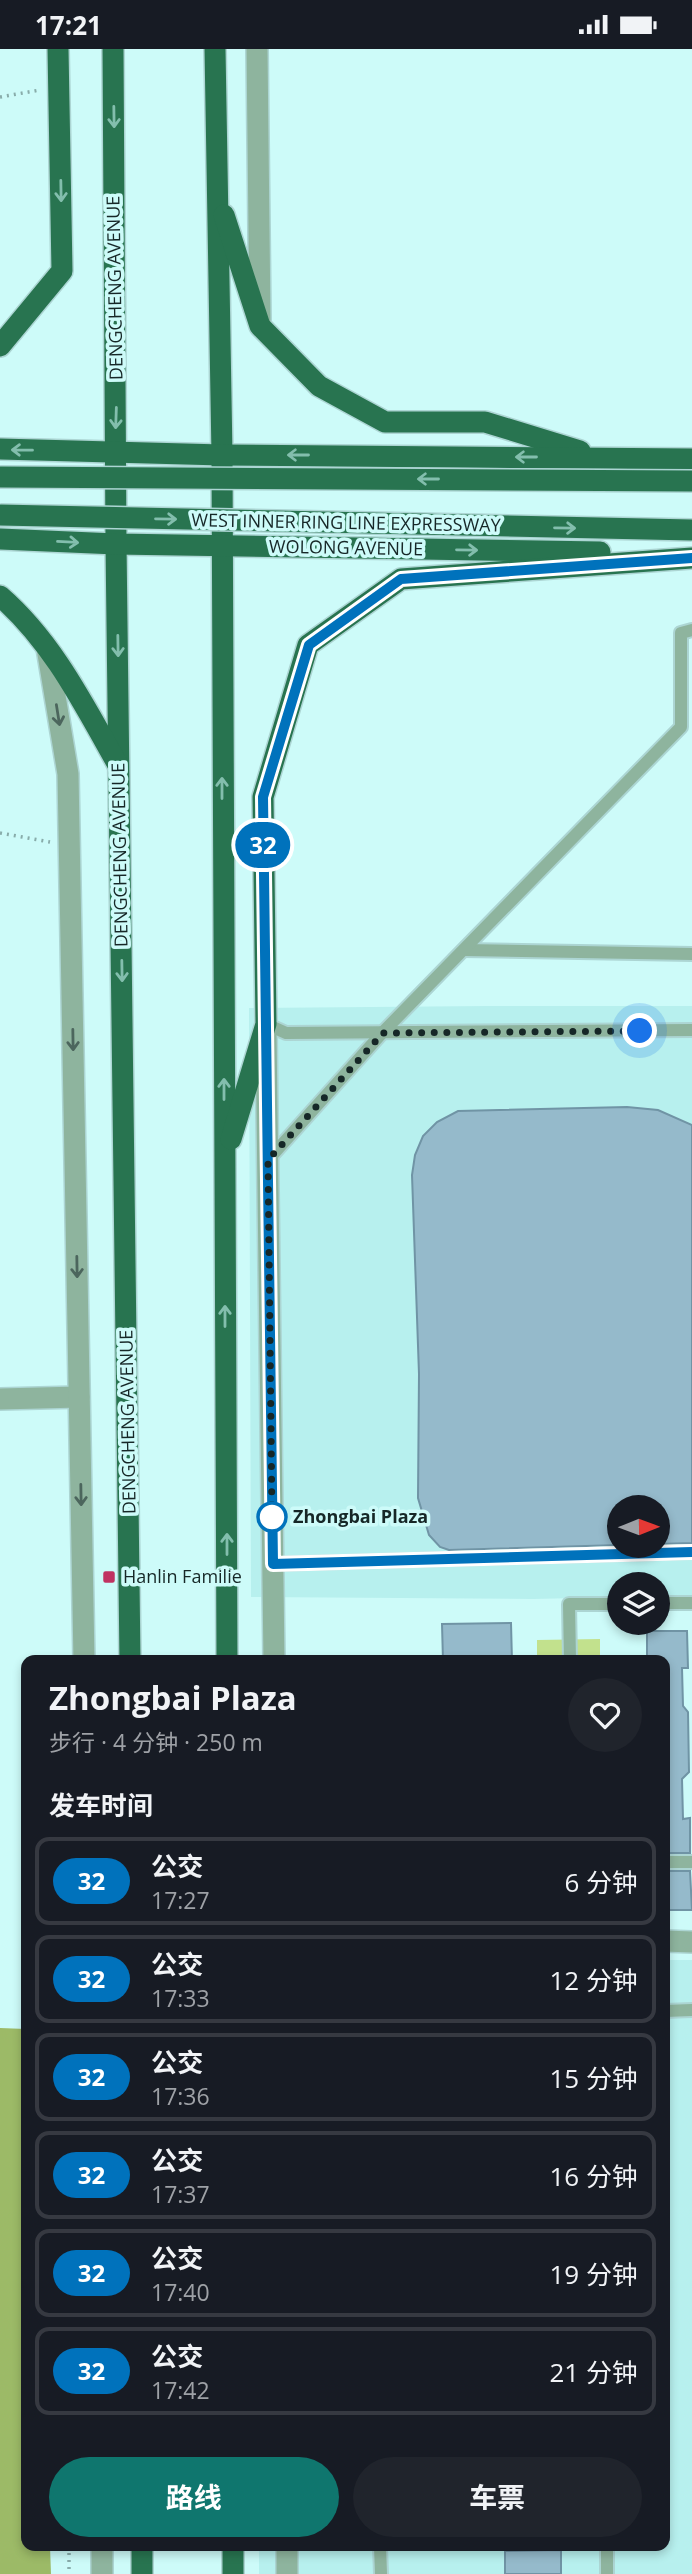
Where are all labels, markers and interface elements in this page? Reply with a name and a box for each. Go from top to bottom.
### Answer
text: 17:21 [35,7,102,43]
one-way arrow [107,105,120,128]
one-way arrow [54,179,68,202]
street label: DENGCHENG AVENUE [100,196,128,380]
one-way arrow [109,406,122,429]
one-way arrow [11,443,34,456]
one-way arrow [287,449,310,462]
one-way arrow [515,450,538,464]
one-way arrow [417,473,440,486]
street label: WEST INNER RING LINE EXPRESSWAY [191,507,502,537]
one-way arrow [154,512,177,525]
one-way arrow [553,521,576,534]
street label: WOLONG AVENUE [269,534,423,560]
one-way arrow [56,535,79,548]
one-way arrow [455,543,478,557]
one-way arrow [111,634,124,657]
one-way arrow [52,703,65,726]
street label: DENGCHENG AVENUE [105,763,133,947]
one-way arrow [215,776,229,799]
line badge: 32 [232,822,294,868]
text: 32 [249,828,277,861]
one-way arrow [115,959,129,982]
your location [622,1013,657,1048]
one-way arrow [66,1028,80,1051]
one-way arrow [217,1077,231,1100]
one-way arrow [70,1256,84,1279]
one-way arrow [218,1305,232,1328]
street label: DENGCHENG AVENUE [113,1330,141,1514]
one-way arrow [74,1483,88,1506]
north arrow [607,1495,670,1557]
map controls [607,1495,670,1635]
marker: Zhongbai Plaza [257,1502,287,1532]
place label: Zhongbai Plaza [293,1504,428,1528]
one-way arrow [220,1532,233,1555]
place label: Hanlin Familie [123,1564,242,1588]
marker: Hanlin Familie [101,1569,117,1585]
button: layers [607,1572,670,1635]
text: Zhongbai Plaza [49,1675,297,1720]
button: heart [568,1678,642,1752]
text: 步行 · 4 分钟 · 250 m [49,1726,263,1758]
text: 发车时间 [49,1787,153,1823]
text: 公交 [151,1848,203,1884]
text: 32 [78,1864,105,1897]
text: 6 分钟 [564,1864,638,1900]
text: 17:27 [151,1884,210,1916]
text: 公交 [151,1946,203,1982]
text: 32 [78,1962,105,1995]
text: 12 分钟 [550,1962,638,1998]
text: 17:33 [151,1982,210,2014]
text: 公交 [151,2044,203,2080]
text: 32 [78,2060,105,2093]
text: 15 分钟 [550,2060,638,2096]
text: 17:36 [151,2080,210,2112]
text: 公交 [151,2142,203,2178]
text: 32 [78,2158,105,2191]
text: 16 分钟 [550,2158,638,2194]
text: 17:37 [151,2178,210,2210]
text: 公交 [151,2240,203,2276]
text: 32 [78,2256,105,2289]
text: 19 分钟 [550,2256,638,2292]
text: 17:40 [151,2276,210,2308]
text: 公交 [151,2338,203,2374]
text: 32 [78,2354,105,2387]
text: 21 分钟 [550,2354,638,2390]
text: 17:42 [151,2374,210,2406]
button: 路线 [49,2457,339,2537]
button: 车票 [353,2457,642,2537]

